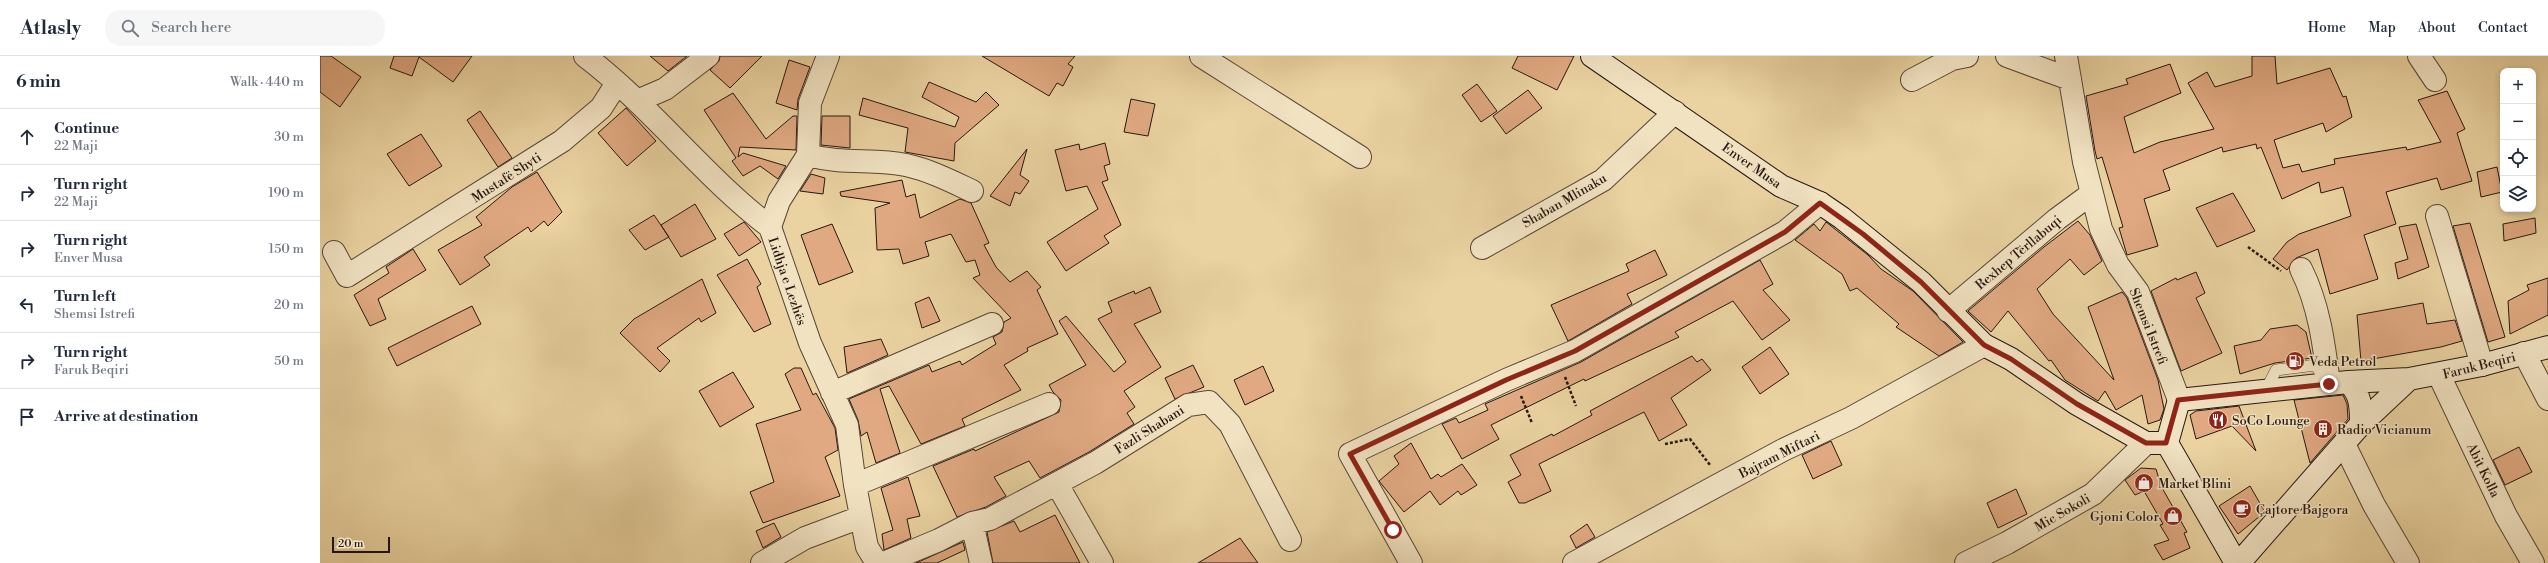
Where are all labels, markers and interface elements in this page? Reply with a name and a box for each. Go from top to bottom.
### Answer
search box [105,10,385,46]
text: Atlasly [20,16,81,40]
icon: search [119,17,141,39]
text: Search here [151,18,231,37]
text: Home [2308,19,2346,37]
text: Map [2368,19,2396,37]
text: About [2418,19,2456,37]
text: Contact [2478,19,2528,37]
map controls [2500,68,2536,212]
button: + [2500,68,2536,104]
text: 6 min [16,71,61,93]
text: Walk · 440 m [230,74,304,90]
button: − [2500,104,2536,140]
text: Continue [54,119,119,138]
icon: ahead [16,126,38,148]
text: 30 m [274,129,304,145]
text: 22 Maji [54,138,98,154]
street label: Enver Musa [1719,139,1785,192]
button: locate [2500,140,2536,176]
street label: Mustafë Shyti [469,149,544,206]
street label: Shaban Mlinaku [1519,170,1610,231]
text: Turn right [54,175,128,194]
button: layers [2500,176,2536,212]
icon: right [16,182,38,204]
text: 190 m [268,185,304,201]
text: 22 Maji [54,194,98,210]
street label: Rexhep Tërllabuqi [1972,212,2065,293]
text: Turn right [54,231,128,250]
street label: Lidhja e Lezhës [764,235,810,328]
icon: right [16,238,38,260]
text: 150 m [269,241,304,257]
text: Enver Musa [54,250,123,266]
street label: Shemsi Istrefi [2125,286,2171,367]
text: Turn left [54,287,116,306]
icon: left [16,294,38,316]
text: 20 m [274,297,304,313]
text: Shemsi Istrefi [54,306,135,322]
text: Turn right [54,343,128,362]
street label: Faruk Beqiri [2441,349,2517,383]
icon: right [16,350,38,372]
fuel station icon: Veda Petrol [2284,350,2306,372]
text: 50 m [274,353,304,369]
place label: Veda Petrol [2308,354,2376,370]
text: Faruk Beqiri [54,362,129,378]
route end [2320,375,2338,393]
street label: Fazli Shabani [1112,402,1187,458]
icon: arrive [16,406,38,428]
text: Arrive at destination [54,407,198,426]
restaurant icon: SoCo Lounge [2207,409,2229,431]
place label: SoCo Lounge [2232,413,2310,429]
building icon: Radio Vicianum [2312,418,2334,440]
place label: Radio Vicianum [2337,422,2432,438]
street label: Bajram Miftari [1735,428,1823,483]
street label: Abit Kolla [2463,440,2503,501]
shop icon: Market Blini [2133,472,2155,494]
place label: Market Blini [2158,476,2231,492]
street label: Mic Sokoli [2032,490,2093,535]
cafe icon: Çajtore Bajgora [2231,498,2253,520]
place label: Çajtore Bajgora [2256,502,2349,518]
shop icon: Gjoni Color [2162,505,2184,527]
place label: Gjoni Color [2090,509,2159,525]
route start [1384,521,1402,539]
scale bar [332,535,390,554]
text: 20 m [338,537,363,551]

